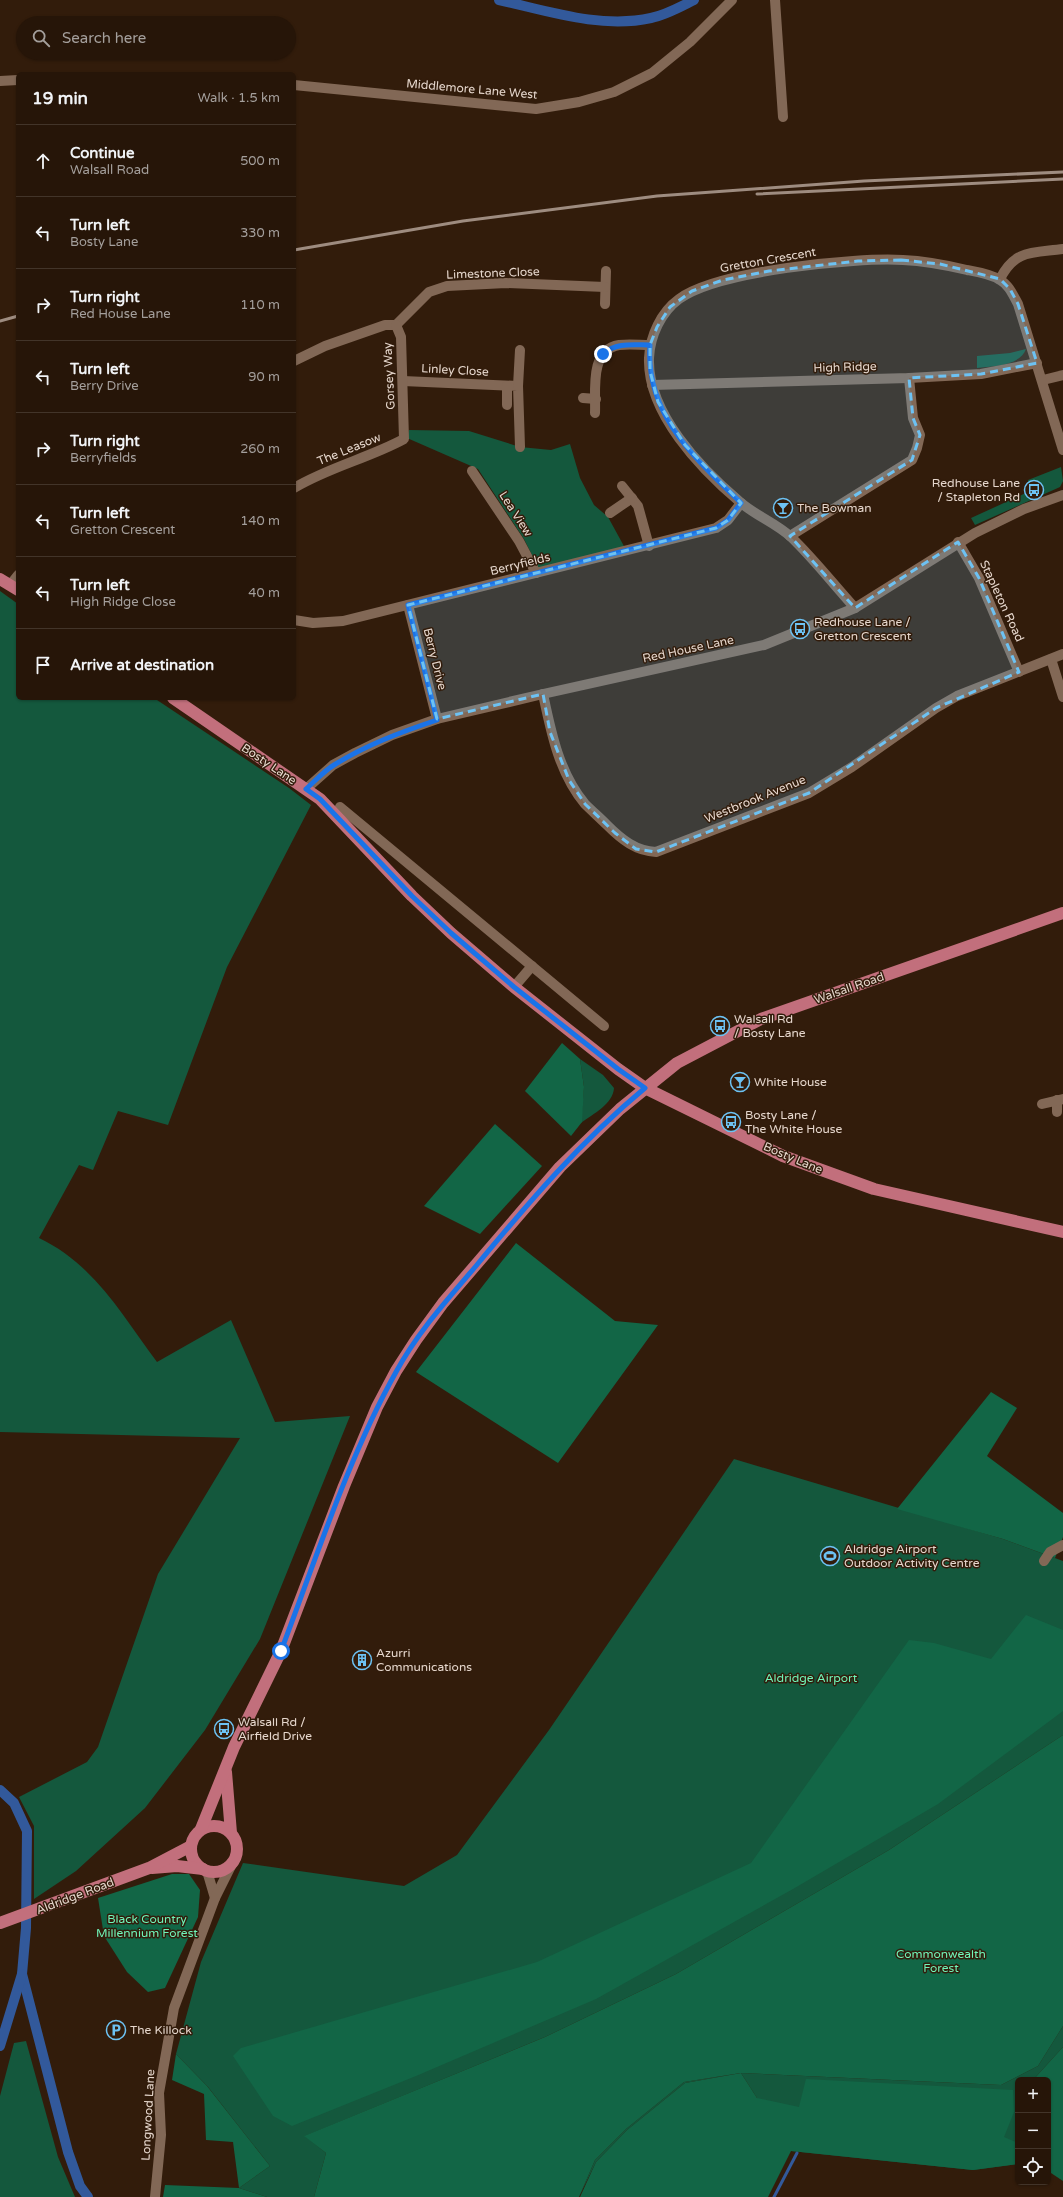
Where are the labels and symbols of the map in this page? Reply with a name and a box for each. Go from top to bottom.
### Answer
street label: Middlemore Lane West [406,76,539,102]
street label: Gretton Crescent [719,245,817,275]
street label: Limestone Close [446,264,540,282]
street label: Gorsey Way [380,341,398,410]
route end [594,345,612,363]
street label: High Ridge [813,359,877,375]
street label: Linley Close [421,361,489,379]
street label: The Leasow [315,430,383,468]
place label: Redhouse Lane / Stapleton Rd [932,476,1020,504]
bus stop icon: Redhouse Lane / Stapleton Rd [1023,479,1045,501]
street label: Lea View [496,489,536,540]
bar icon: The Bowman [772,497,794,519]
place label: The Bowman [797,501,872,515]
street label: Berryfields [488,550,552,578]
street label: Stapleton Road [977,558,1027,644]
place label: Redhouse Lane / Gretton Crescent [814,615,912,643]
bus stop icon: Redhouse Lane / Gretton Crescent [789,618,811,640]
street label: Berry Drive [421,627,450,692]
street label: Red House Lane [641,632,735,666]
street label: Bosty Lane [239,741,299,788]
street label: Westbrook Avenue [702,772,808,826]
street label: Walsall Road [812,969,886,1007]
place label: Walsall Rd / Bosty Lane [734,1012,806,1040]
bus stop icon: Walsall Rd / Bosty Lane [709,1015,731,1037]
bar icon: White House [729,1071,751,1093]
place label: White House [754,1075,827,1089]
place label: Bosty Lane / The White House [745,1108,843,1136]
bus stop icon: Bosty Lane / The White House [720,1111,742,1133]
street label: Bosty Lane [761,1139,825,1177]
place label: Aldridge Airport Outdoor Activity Centre [844,1542,980,1570]
sports icon: Aldridge Airport Outdoor Activity Centre [819,1545,841,1567]
route start [272,1642,290,1660]
place label: Azurri Communications [376,1646,472,1674]
building icon: Azurri Communications [351,1649,373,1671]
park label: Aldridge Airport [765,1671,858,1685]
place label: Walsall Rd / Airfield Drive [238,1715,312,1743]
bus stop icon: Walsall Rd / Airfield Drive [213,1718,235,1740]
street label: Aldridge Road [34,1875,116,1917]
park label: Black Country Millennium Forest [96,1912,198,1940]
park label: Commonwealth Forest [896,1947,986,1975]
parking icon: The Killock [105,2019,127,2041]
place label: The Killock [130,2023,192,2037]
street label: Longwood Lane [139,2069,157,2161]

